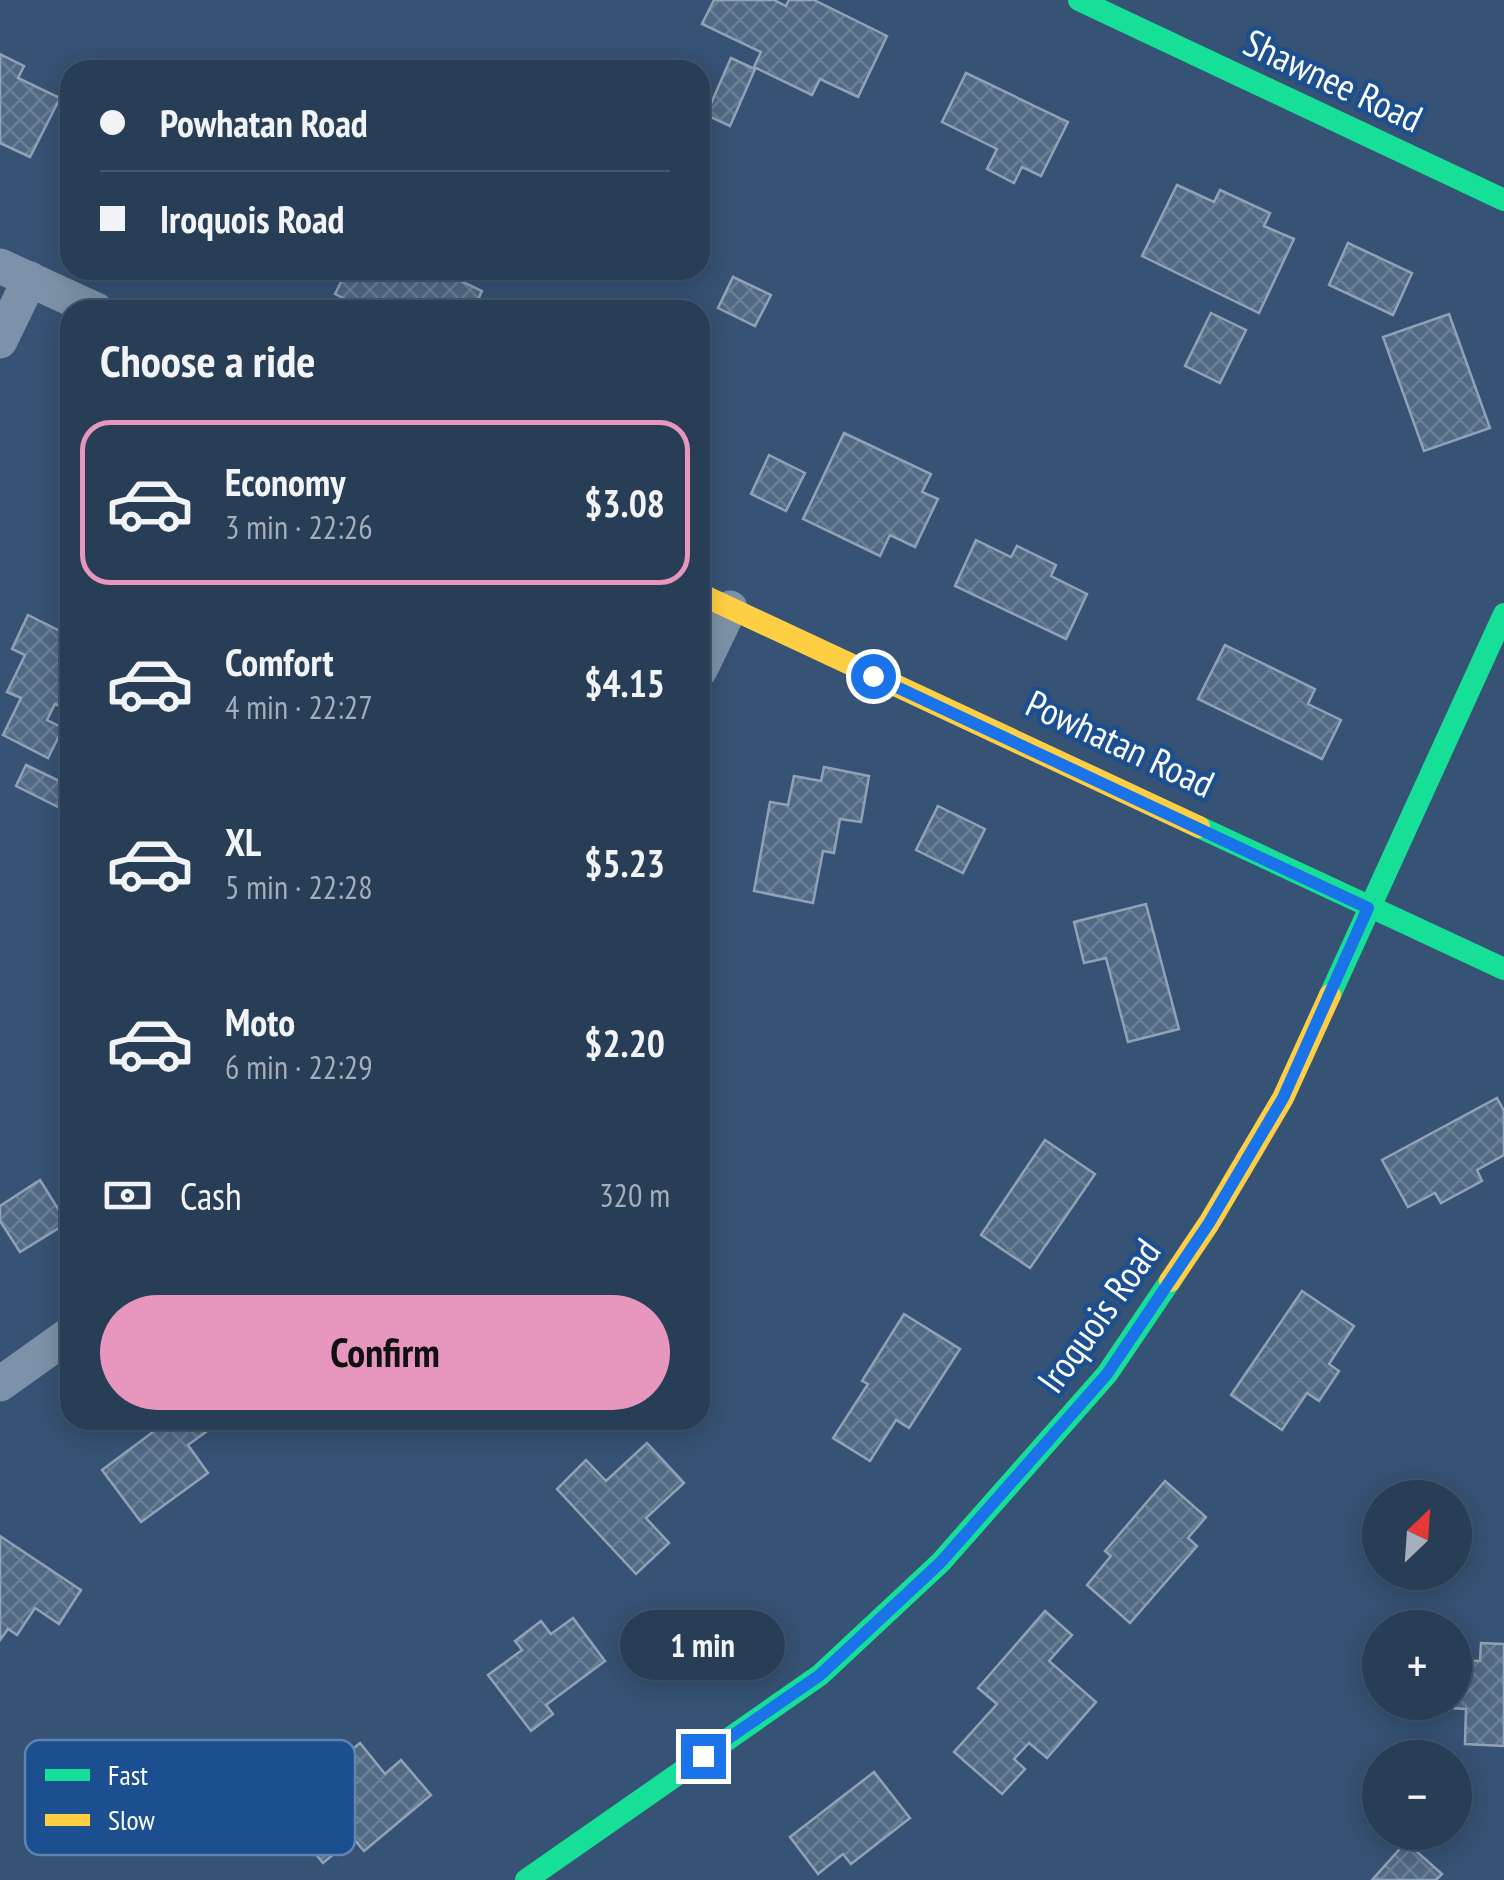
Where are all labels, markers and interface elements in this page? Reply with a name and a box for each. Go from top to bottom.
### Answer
street label: Shawnee Road [1237,17,1431,142]
text: Powhatan Road [160,98,368,147]
text: Iroquois Road [160,194,345,243]
text: Choose a ride [100,331,315,389]
text: Economy [225,457,345,506]
icon: car [105,458,195,548]
text: $3.08 [584,478,665,527]
text: 3 min · 22:26 [225,506,373,548]
text: Comfort [225,637,334,686]
icon: car [105,638,195,728]
route start [851,654,896,699]
text: $4.15 [584,658,665,707]
street label: Powhatan Road [1019,678,1222,807]
text: 4 min · 22:27 [225,686,373,728]
text: XL [225,817,261,866]
icon: car [105,818,195,908]
text: $5.23 [584,838,665,887]
text: 5 min · 22:28 [225,866,373,908]
text: Moto [225,997,295,1046]
icon: car [105,998,195,1088]
text: $2.20 [584,1018,665,1067]
text: 6 min · 22:29 [225,1046,373,1088]
icon: cash [100,1168,155,1223]
text: Cash [180,1171,242,1220]
text: 320 m [599,1174,670,1216]
street label: Iroquois Road [1025,1228,1170,1402]
button: Confirm [100,1295,670,1410]
north arrow [1362,1480,1472,1590]
map controls [1362,1480,1472,1850]
button: + [1362,1610,1472,1720]
callout: 1 min [620,1611,786,1681]
text: 1 min [670,1624,735,1666]
route end [681,1734,726,1779]
legend [25,1740,355,1855]
button: − [1362,1740,1472,1850]
text: Fast [108,1756,148,1793]
text: Slow [108,1801,155,1838]

